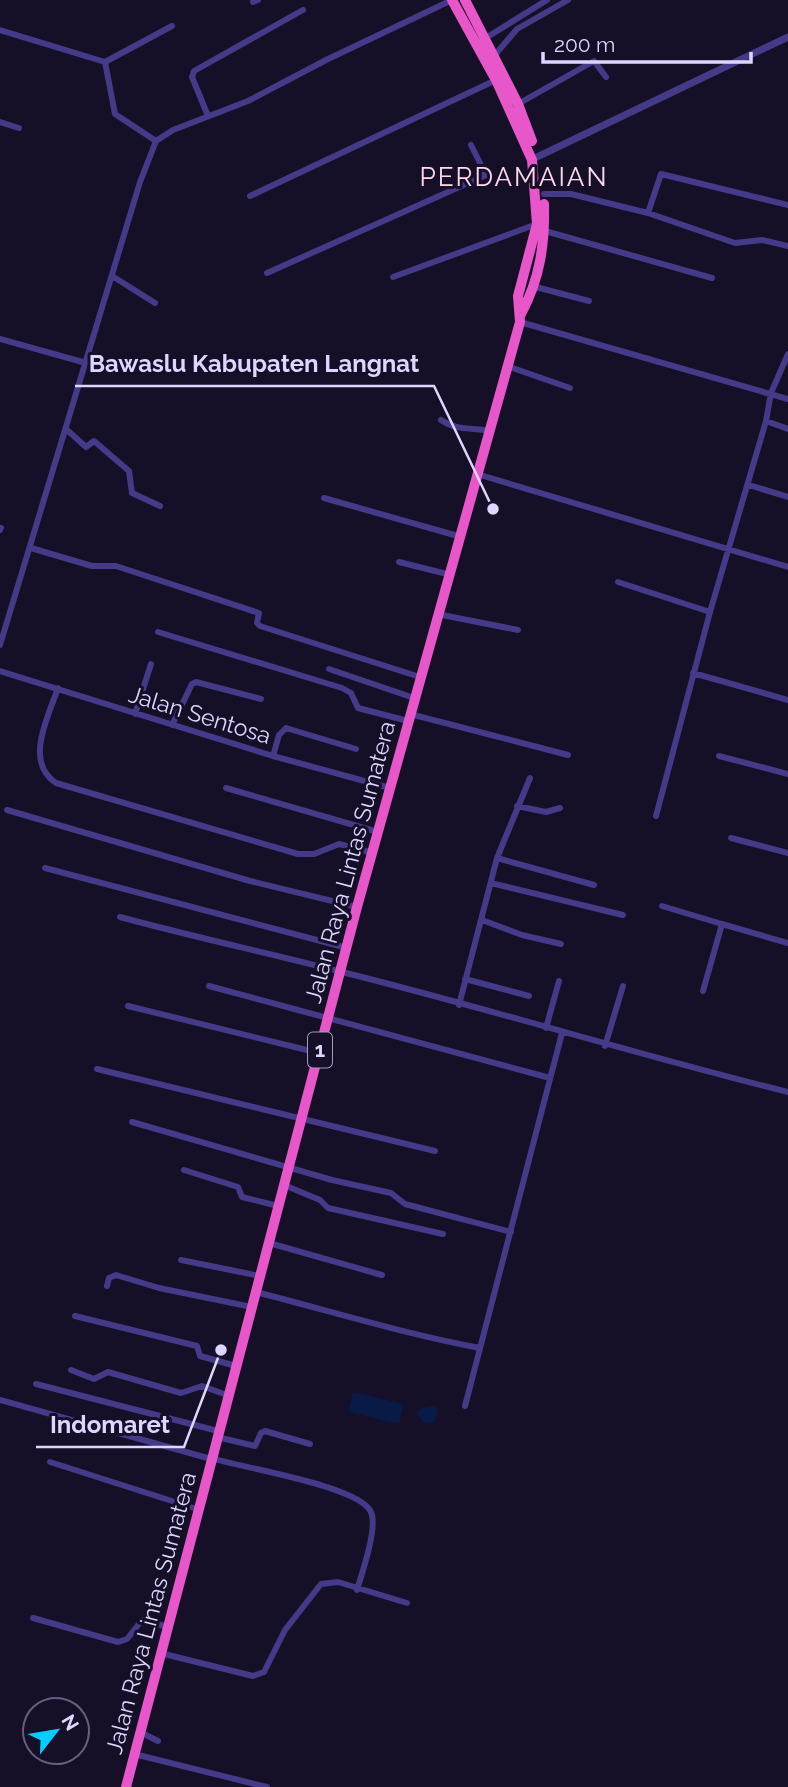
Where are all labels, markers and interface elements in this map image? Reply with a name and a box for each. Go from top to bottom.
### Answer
scale bar [543,21,751,65]
text: 200 m [554,32,615,57]
district label: PERDAMAIAN [420,162,608,192]
callout: Bawaslu Kabupaten Langnat [75,341,434,386]
text: Bawaslu Kabupaten Langnat [89,349,419,378]
street label: Jalan Sentosa [126,680,274,749]
street label: Jalan Raya Lintas Sumatera [299,718,400,1006]
road number: 1 [308,1032,332,1068]
callout: Indomaret [36,1402,184,1447]
text: Indomaret [50,1410,170,1439]
street label: Jalan Raya Lintas Sumatera [100,1469,201,1757]
north arrow [21,1696,91,1766]
text: N [57,1710,84,1734]

